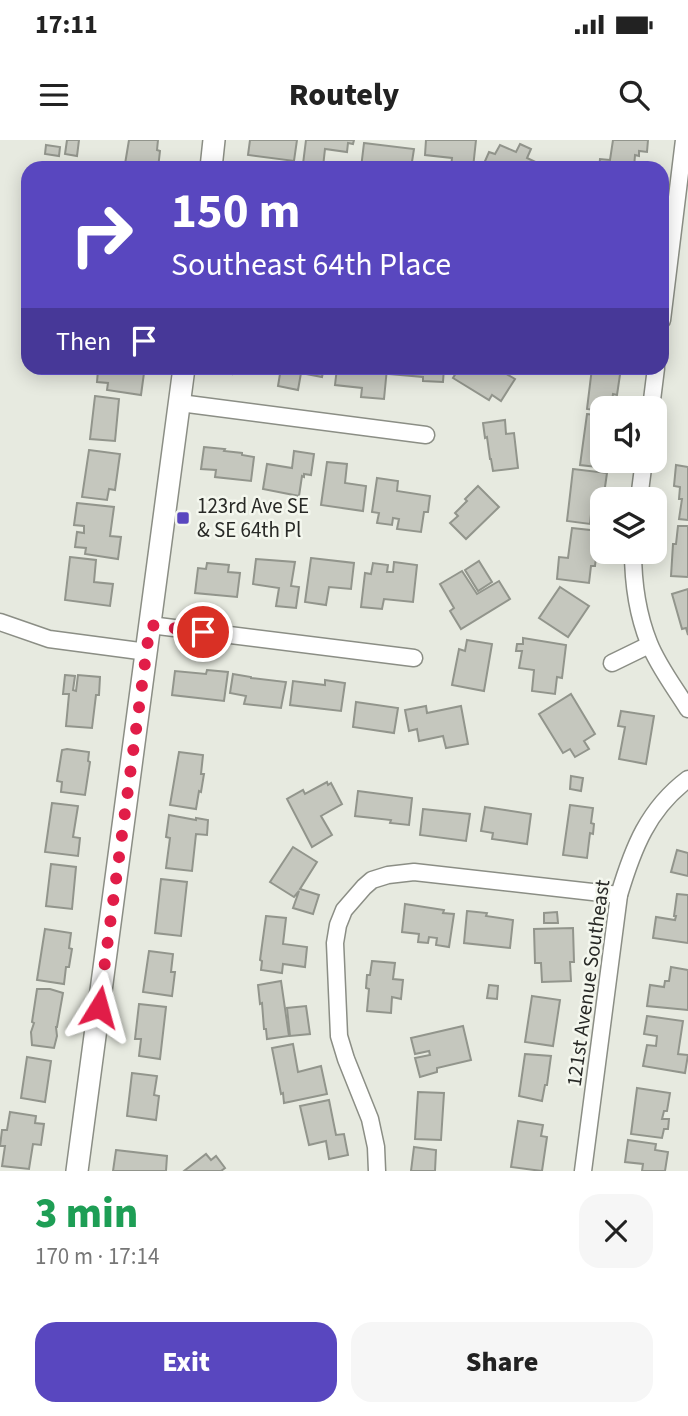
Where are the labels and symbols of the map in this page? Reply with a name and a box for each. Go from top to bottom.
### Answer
place label: 123rd Ave SE & SE 64th Pl [197,491,309,545]
marker: 123rd Ave SE & SE 64th Pl [175,510,191,526]
pin [173,602,233,662]
street label: 121st Avenue Southeast [559,878,617,1088]
position arrow [62,970,136,1044]

